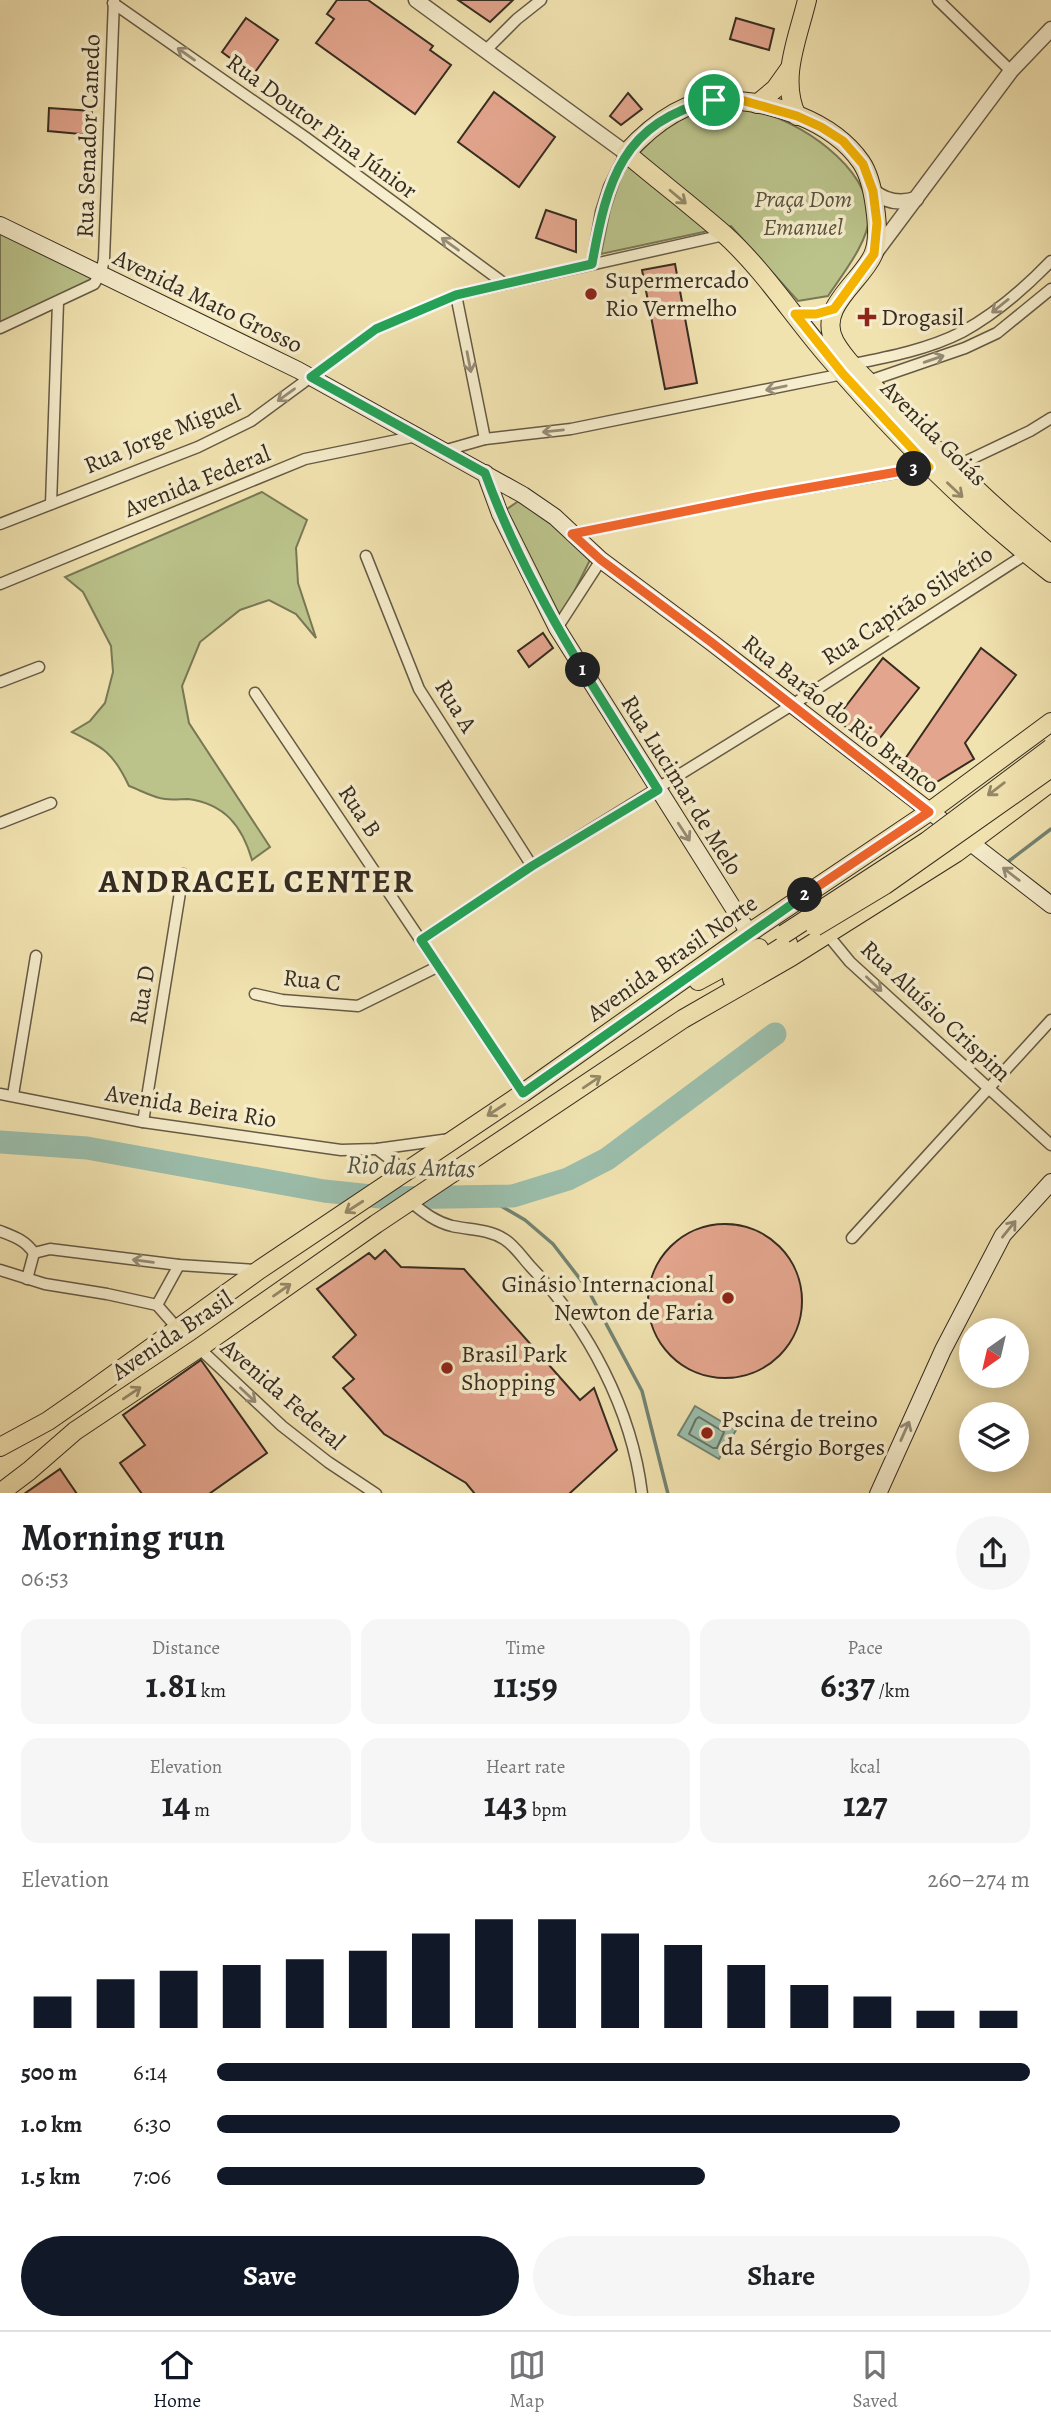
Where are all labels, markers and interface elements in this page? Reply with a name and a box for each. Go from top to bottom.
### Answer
street label: Rua Senador Canedo [68,33,108,238]
street label: Rua Doutor Pina Júnior [220,46,424,206]
one-way arrow [177,47,196,61]
pin [684,70,744,130]
icon: arrive [695,81,733,119]
park label: Praça Dom Emanuel [754,183,852,243]
one-way arrow [669,189,687,205]
one-way arrow [441,237,460,251]
street label: Avenida Mato Grosso [107,241,308,361]
place label: Supermercado Rio Vermelho [605,264,749,324]
marker: Supermercado Rio Vermelho [583,286,599,302]
one-way arrow [991,298,1009,313]
place label: Drogasil [881,301,964,333]
marker: Drogasil [859,309,875,325]
one-way arrow [463,350,477,373]
one-way arrow [922,352,944,364]
street label: Avenida Goiás [873,372,994,493]
one-way arrow [765,381,788,395]
street label: Rua Jorge Miguel [79,387,245,481]
one-way arrow [277,388,296,402]
one-way arrow [542,425,565,438]
street label: Avenida Federal [118,437,275,525]
pin: 3 [897,452,932,486]
text: 3 [909,455,918,481]
one-way arrow [946,482,963,499]
street label: Rua Capitão Silvério [815,538,999,672]
street label: Rua Barão do Rio Branco [736,627,946,801]
pin: 1 [566,652,600,688]
text: 1 [579,656,586,682]
street label: Rua A [427,673,485,739]
street label: Rua Lucimar de Melo [614,689,750,881]
street label: Rua B [331,778,389,844]
one-way arrow [988,781,1006,796]
one-way arrow [678,821,692,841]
district label: ANDRACEL CENTER [98,859,415,903]
one-way arrow [1002,867,1021,882]
pin: 2 [788,878,822,912]
text: 2 [800,881,809,907]
street label: Avenida Brasil Norte [580,887,764,1029]
street label: Rua Aluísio Crispim [854,933,1018,1089]
street label: Rua C [282,961,342,999]
street label: Rua D [122,963,162,1027]
one-way arrow [865,975,882,992]
one-way arrow [581,1075,601,1089]
street label: Avenida Beira Rio [102,1077,279,1135]
one-way arrow [487,1103,506,1118]
water label: Rio das Antas [346,1147,476,1186]
one-way arrow [345,1199,364,1214]
one-way arrow [1001,1220,1017,1238]
one-way arrow [132,1254,154,1267]
place label: Ginásio Internacional Newton de Faria [501,1268,715,1328]
street label: Avenida Brasil [104,1283,239,1388]
one-way arrow [272,1283,291,1297]
marker: Ginásio Internacional Newton de Faria [720,1290,736,1306]
north arrow [959,1318,1029,1388]
map controls [959,1318,1029,1472]
street label: Avenida Federal [213,1330,352,1457]
place label: Brasil Park Shopping [461,1338,567,1398]
marker: Brasil Park Shopping [439,1360,455,1376]
one-way arrow [122,1385,141,1400]
one-way arrow [239,1386,256,1403]
button: layers [959,1402,1029,1472]
place label: Pscina de treino da Sérgio Borges [721,1403,885,1463]
one-way arrow [899,1421,912,1442]
marker: Pscina de treino da Sérgio Borges [699,1425,715,1441]
text: Morning run [21,1511,225,1563]
button: share [956,1516,1030,1590]
text: 06:53 [21,1563,69,1594]
text: Distance [152,1635,220,1661]
text: Time [506,1635,545,1661]
text: Pace [848,1635,883,1661]
text: 1.81 [146,1661,197,1709]
text: 11:59 [493,1661,558,1709]
text: 6:37 [820,1661,875,1709]
text: km [197,1678,226,1704]
text: /km [875,1678,910,1704]
text: Elevation [149,1754,222,1780]
text: Heart rate [486,1754,565,1780]
text: kcal [850,1754,880,1780]
text: 14 [162,1780,191,1828]
text: 143 [484,1780,528,1828]
text: 127 [843,1780,887,1828]
text: m [191,1797,210,1823]
text: bpm [528,1797,567,1823]
text: Elevation [21,1864,109,1895]
text: 260–274 m [928,1864,1030,1895]
text: 500 m [21,2057,77,2088]
text: 6:14 [133,2057,167,2088]
text: 1.0 km [21,2109,82,2140]
text: 6:30 [133,2109,171,2140]
text: 1.5 km [21,2161,81,2192]
text: 7:06 [133,2161,171,2192]
button: Save [21,2236,519,2316]
button: Share [533,2236,1030,2316]
tab: Home [153,2346,201,2414]
tab: Map [508,2346,546,2414]
tab: Saved [853,2346,898,2414]

